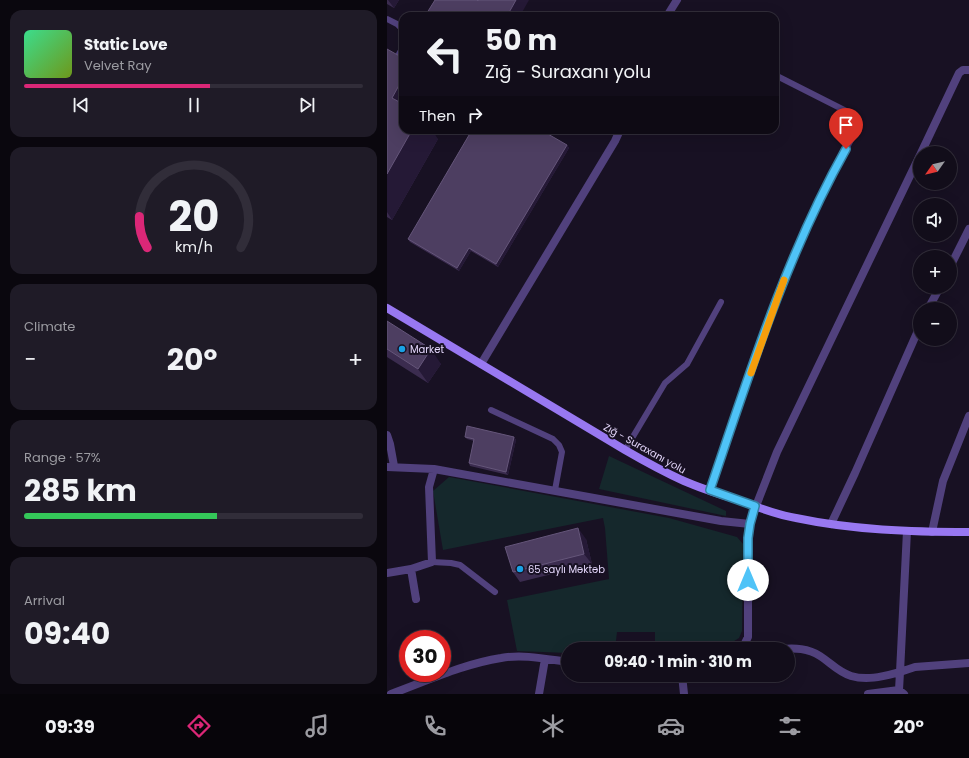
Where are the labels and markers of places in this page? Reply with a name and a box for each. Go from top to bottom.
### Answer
pin [829,108,863,149]
place label: Market [410,342,444,357]
marker: Market [397,344,407,354]
place label: 65 saylı Məktəb [528,562,605,577]
marker: 65 saylı Məktəb [515,564,525,574]

